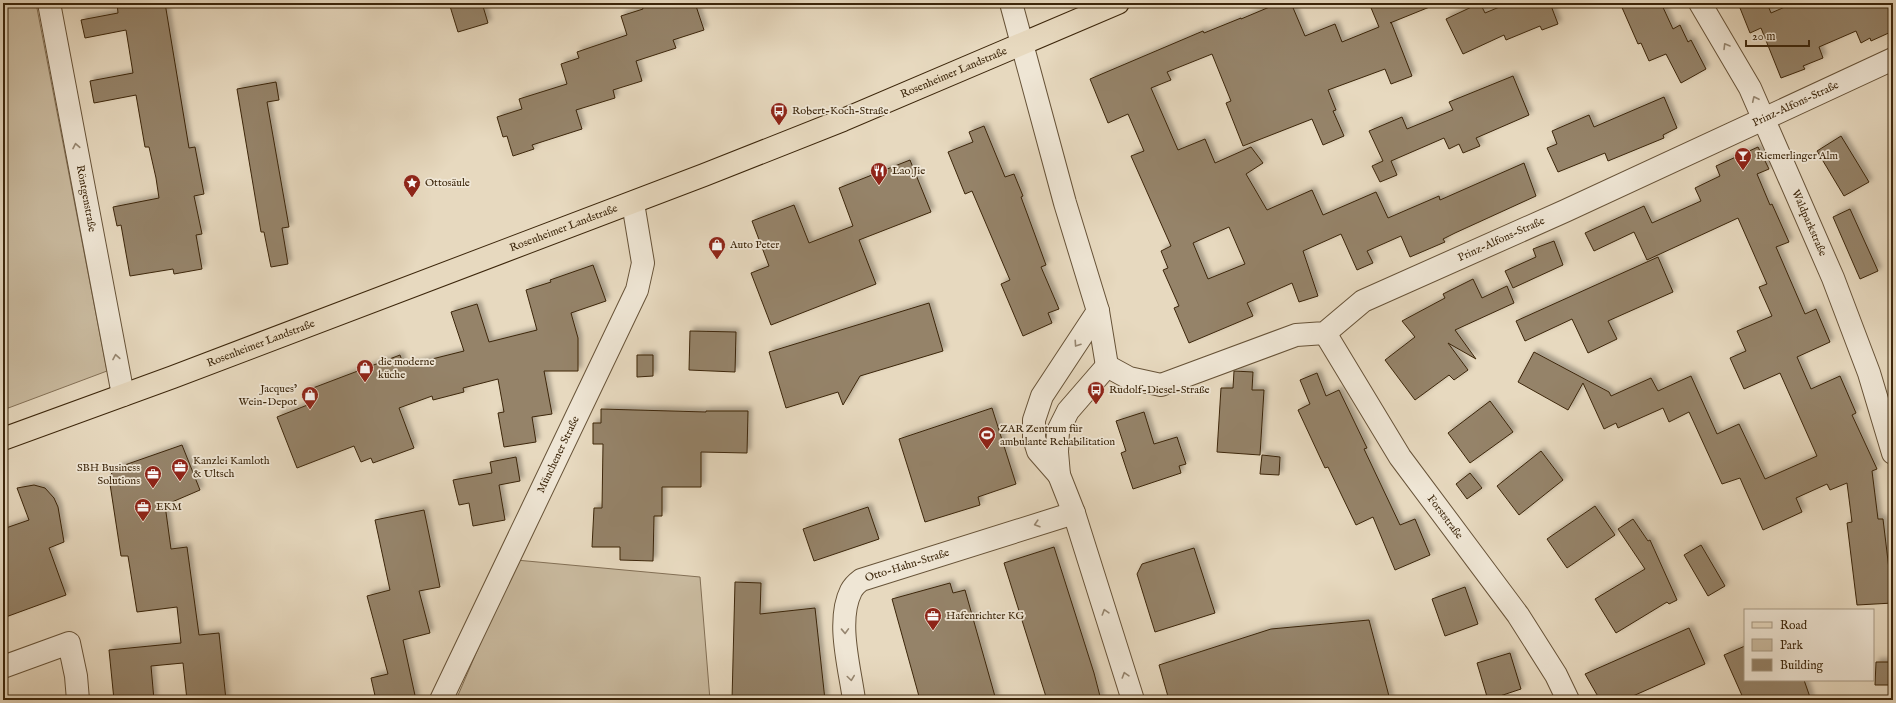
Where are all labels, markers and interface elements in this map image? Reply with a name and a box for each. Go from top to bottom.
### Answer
scale bar [1746,22,1809,48]
text: 20 m [1752,29,1775,44]
one-way arrow [1723,43,1730,50]
street label: Rosenheimer Landstraße [898,44,1009,102]
street label: Prinz-Alfons-Straße [1750,78,1841,130]
one-way arrow [1752,95,1760,103]
bus stop icon: Robert-Koch-Straße [769,101,789,126]
place label: Robert-Koch-Straße [792,104,889,118]
one-way arrow [73,143,81,149]
bar icon: Riemerlinger Alm [1733,146,1753,171]
place label: Riemerlinger Alm [1756,149,1839,163]
restaurant icon: Lao Jie [869,161,889,186]
street label: Röntgenstraße [73,164,99,233]
place label: Lao Jie [892,164,925,178]
place icon: Ottosäule [402,173,422,198]
place label: Ottosäule [425,176,470,190]
street label: Waldparkstraße [1788,188,1830,259]
street label: Rosenheimer Landstraße [508,201,620,255]
street label: Prinz-Alfons-Straße [1456,214,1547,265]
shop icon: Auto Peter [707,235,727,260]
place label: Auto Peter [729,238,779,252]
street label: Rosenheimer Landstraße [205,317,317,370]
one-way arrow [1075,340,1082,347]
one-way arrow [112,354,121,360]
place label: die moderne küche [378,355,434,382]
shop icon: die moderne küche [355,358,375,383]
bus stop icon: Rudolf-Diesel-Straße [1086,380,1106,405]
place label: Jacques’ Wein-Depot [239,382,297,409]
place label: Rudolf-Diesel-Straße [1109,383,1210,397]
shop icon: Jacques’ Wein-Depot [300,385,320,410]
street label: Münchener Straße [534,414,583,495]
place label: ZAR Zentrum für ambulante Rehabilitation [1000,422,1115,449]
sports icon: ZAR Zentrum für ambulante Rehabilitation [977,425,997,450]
place label: Kanzlei Kamloth & Ultsch [193,454,270,481]
office icon: Kanzlei Kamloth & Ultsch [170,457,190,482]
place label: SBH Business Solutions [77,461,140,488]
office icon: SBH Business Solutions [143,464,163,489]
street label: Forststraße [1424,492,1466,542]
office icon: EKM [133,497,153,522]
place label: EKM [156,500,183,514]
one-way arrow [1034,519,1041,528]
street label: Otto-Hahn-Straße [863,546,951,585]
office icon: Hafenrichter KG [923,606,943,631]
place label: Hafenrichter KG [946,609,1025,623]
one-way arrow [1101,609,1110,616]
legend [1744,609,1874,681]
text: Road [1780,618,1808,633]
one-way arrow [841,628,849,634]
text: Park [1780,638,1803,653]
text: Building [1780,658,1824,673]
one-way arrow [1121,671,1130,678]
one-way arrow [846,675,855,681]

